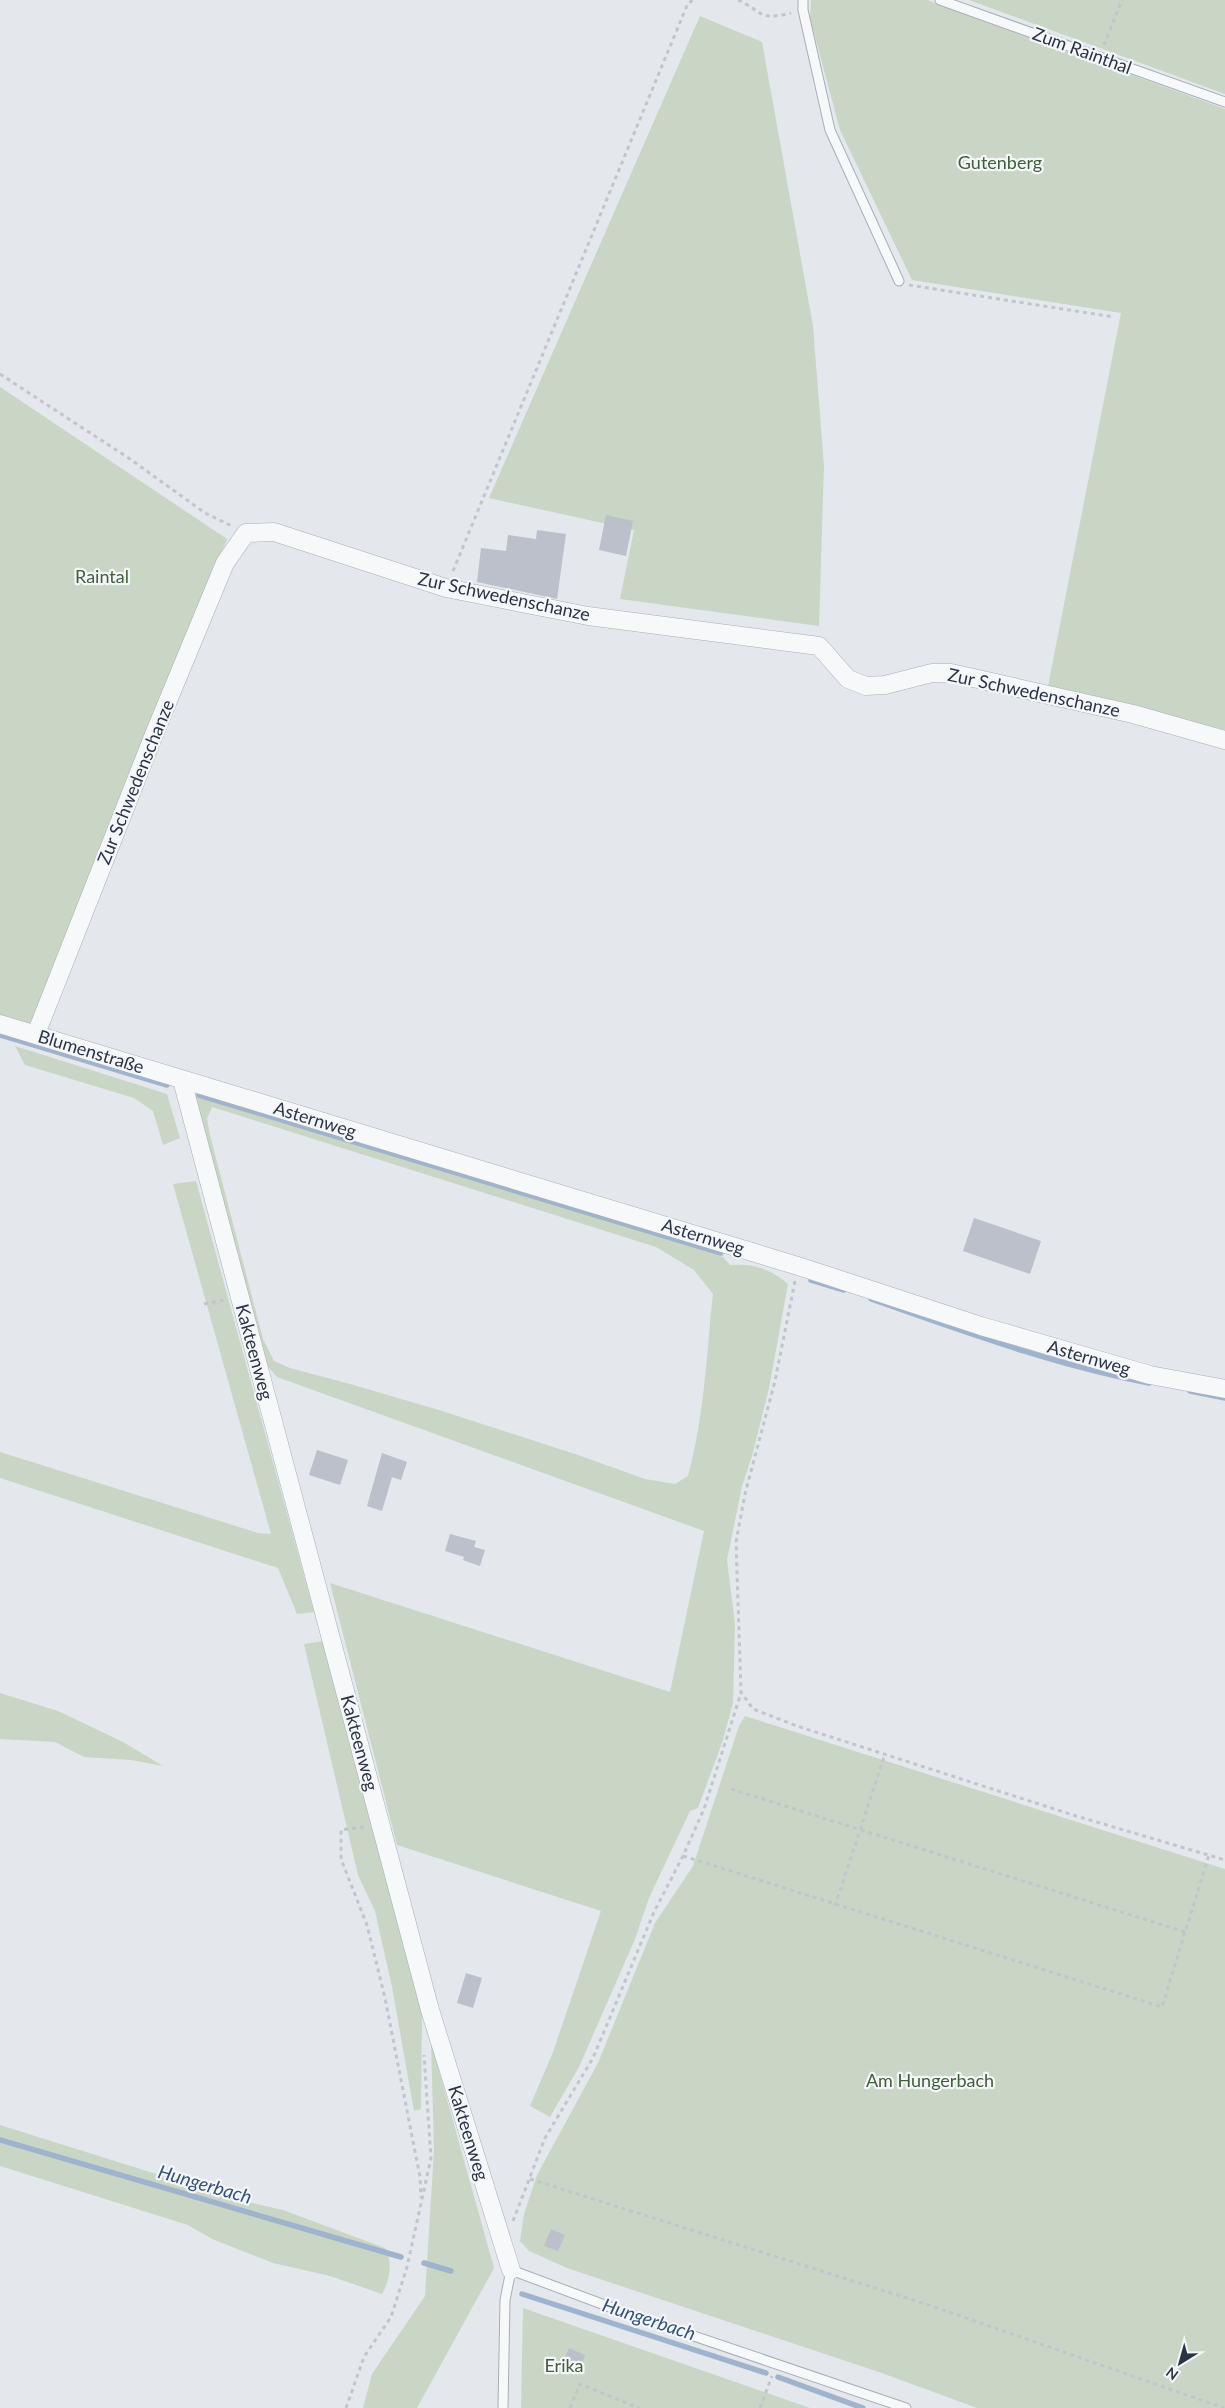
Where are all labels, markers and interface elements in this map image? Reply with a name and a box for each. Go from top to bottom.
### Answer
street label: Zum Rainthal [1030,22,1135,78]
park label: Gutenberg [958,151,1042,173]
park label: Raintal [75,565,129,587]
street label: Zur Schwedenschanze [416,567,592,625]
street label: Zur Schwedenschanze [946,663,1122,721]
street label: Zur Schwedenschanze [92,696,178,867]
street label: Blumenstraße [36,1024,147,1078]
street label: Asternweg [271,1096,359,1142]
street label: Asternweg [659,1213,747,1259]
street label: Kakteenweg [232,1301,278,1402]
street label: Asternweg [1045,1335,1133,1379]
street label: Kakteenweg [337,1692,383,1793]
park label: Am Hungerbach [866,2069,994,2091]
street label: Kakteenweg [444,2083,494,2183]
water label: Hungerbach [156,2159,255,2208]
water label: Hungerbach [600,2293,699,2344]
north arrow [1155,2338,1205,2388]
park label: Erika [544,2354,584,2376]
text: N [1162,2364,1181,2384]

